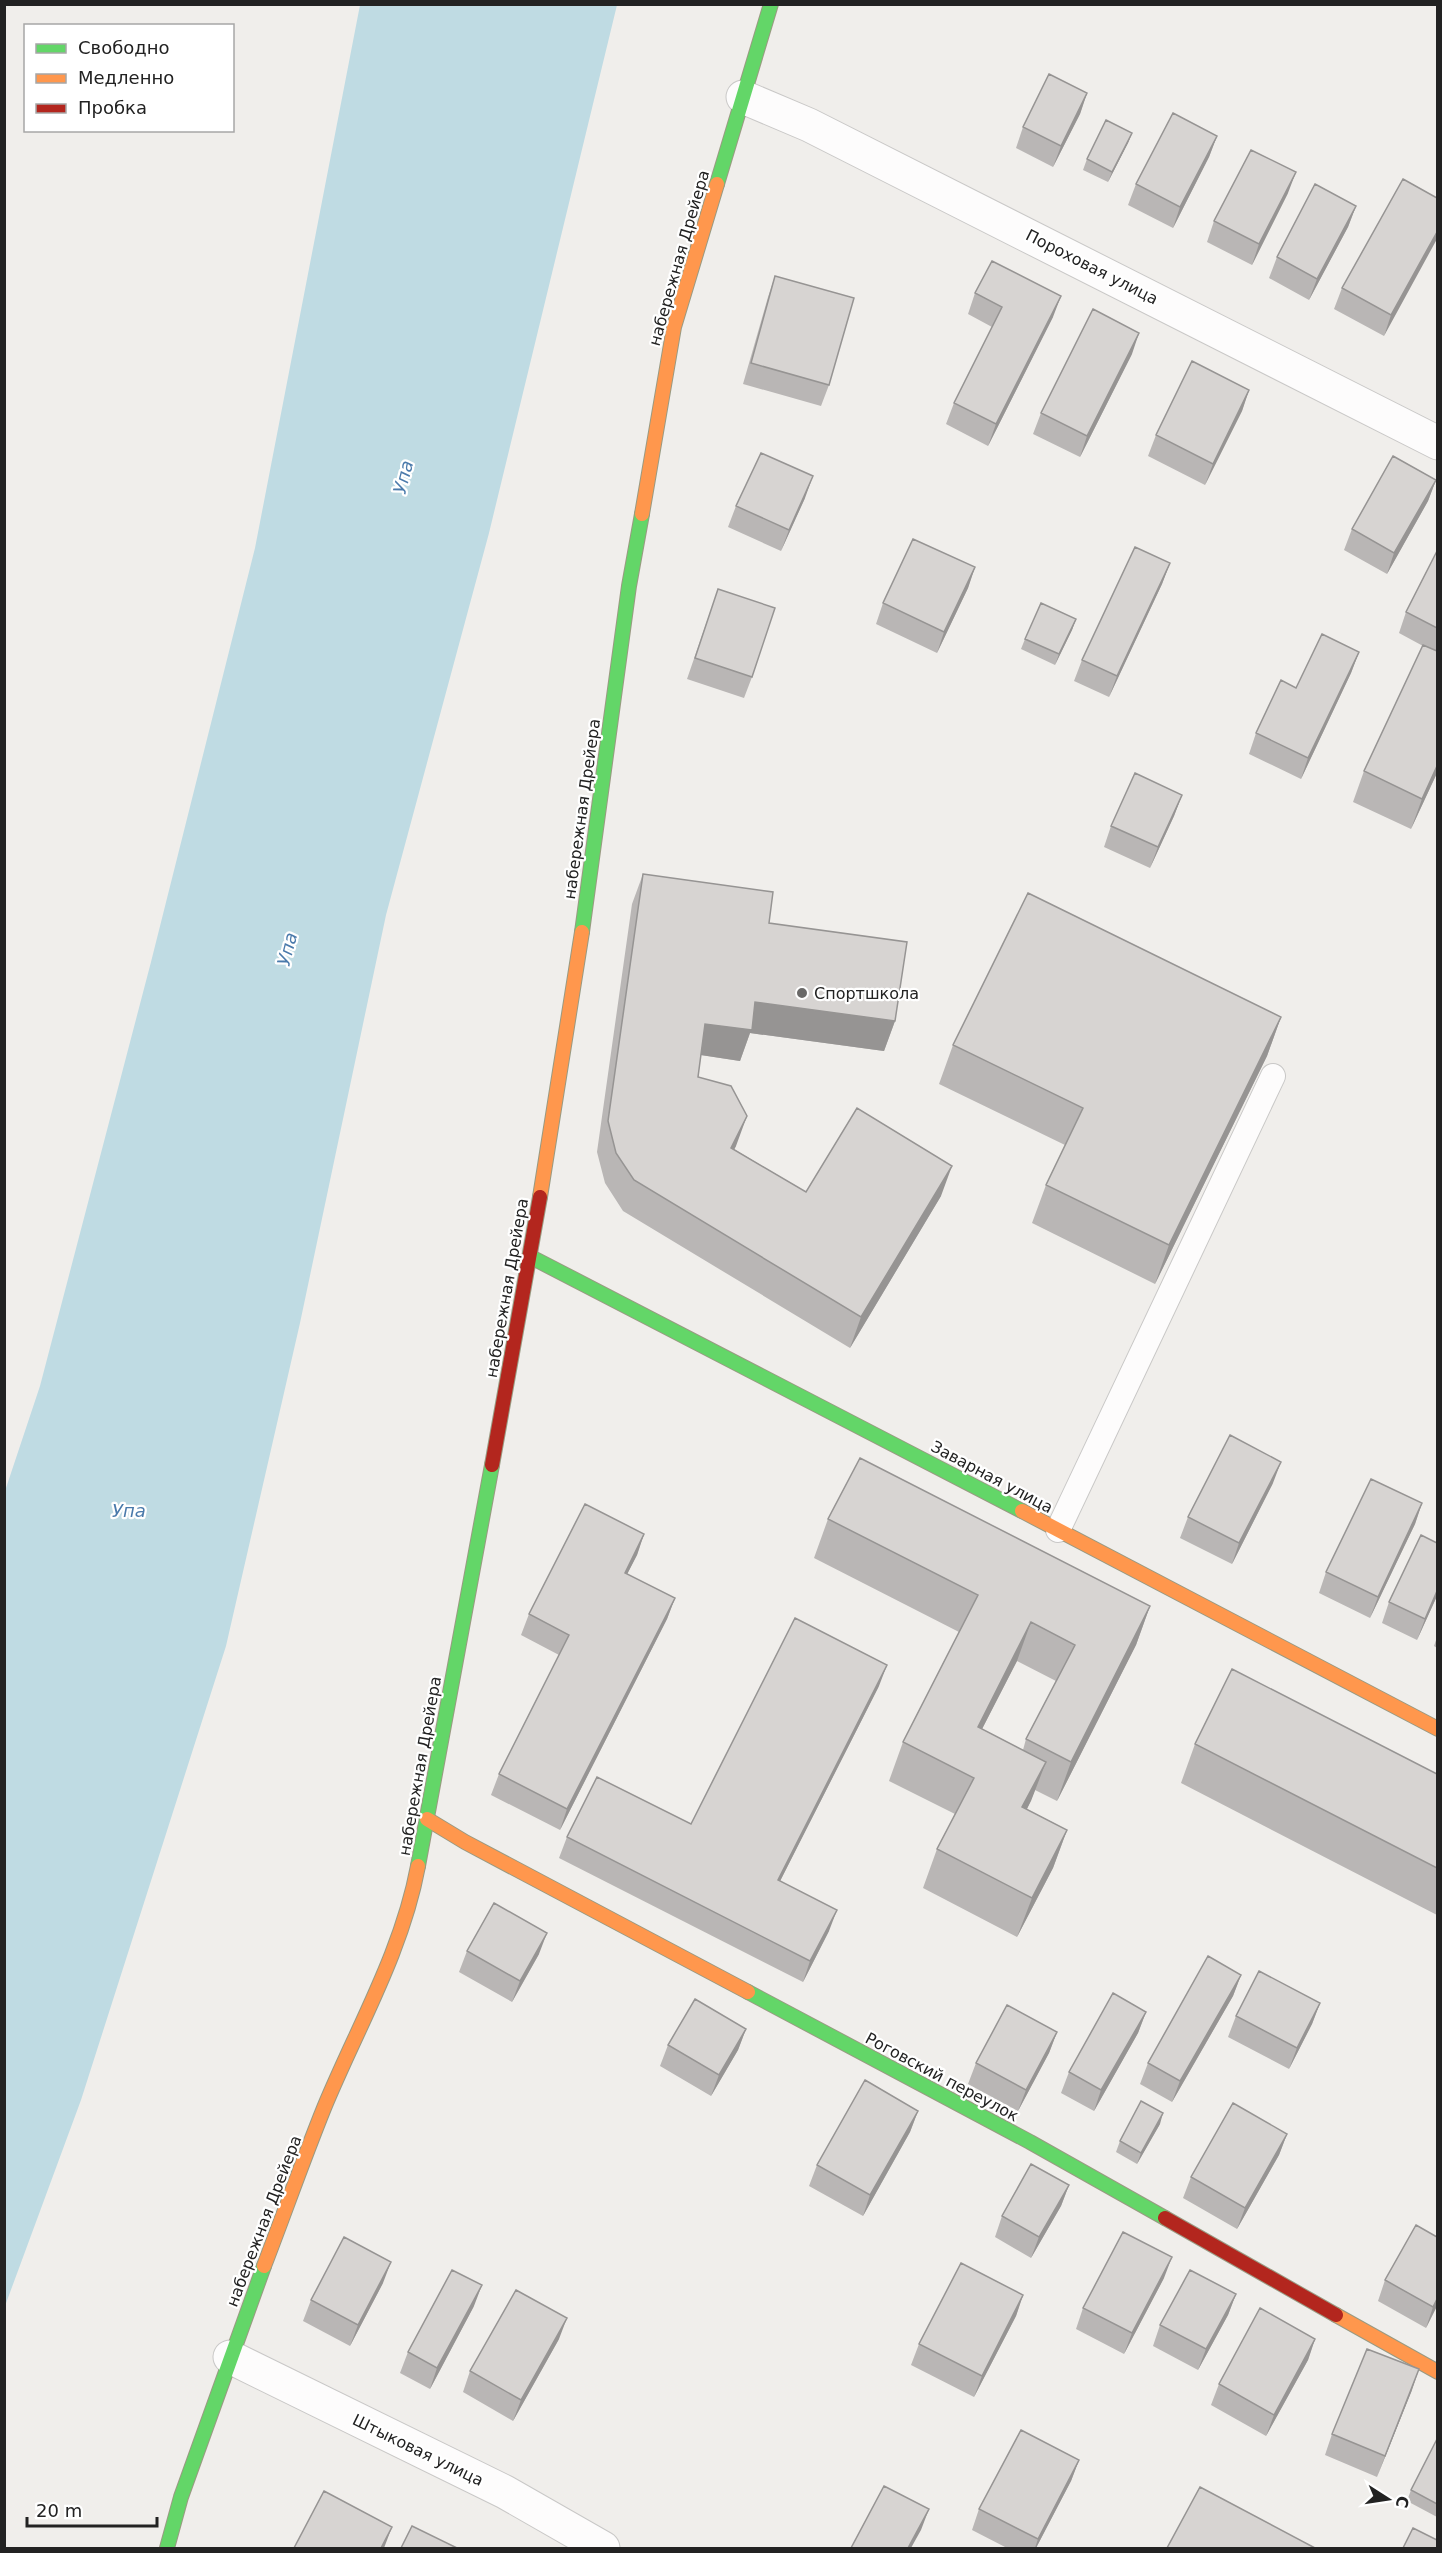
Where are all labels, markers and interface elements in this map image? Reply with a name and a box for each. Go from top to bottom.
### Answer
legend [24,24,234,132]
text: Свободно [78,37,170,58]
text: Медленно [78,67,174,88]
text: Пробка [78,97,147,118]
street label: набережная Дрейера [645,168,713,348]
street label: Пороховая улица [1023,225,1161,309]
water label: Упа [389,458,417,496]
street label: набережная Дрейера [560,718,604,900]
water label: Упа [273,930,301,968]
place label: Спортшкола [814,984,919,1003]
marker: Спортшкола [795,986,809,1000]
street label: набережная Дрейера [482,1197,532,1379]
street label: Заварная улица [928,1437,1056,1517]
water label: Упа [112,1500,146,1521]
street label: набережная Дрейера [395,1675,445,1857]
street label: Роговский переулок [862,2029,1022,2126]
street label: набережная Дрейера [223,2133,305,2309]
street label: Штыковая улица [349,2410,487,2490]
north arrow [1358,2469,1418,2529]
scale bar [27,2490,158,2528]
text: С [1392,2494,1413,2510]
text: 20 m [36,2500,82,2521]

